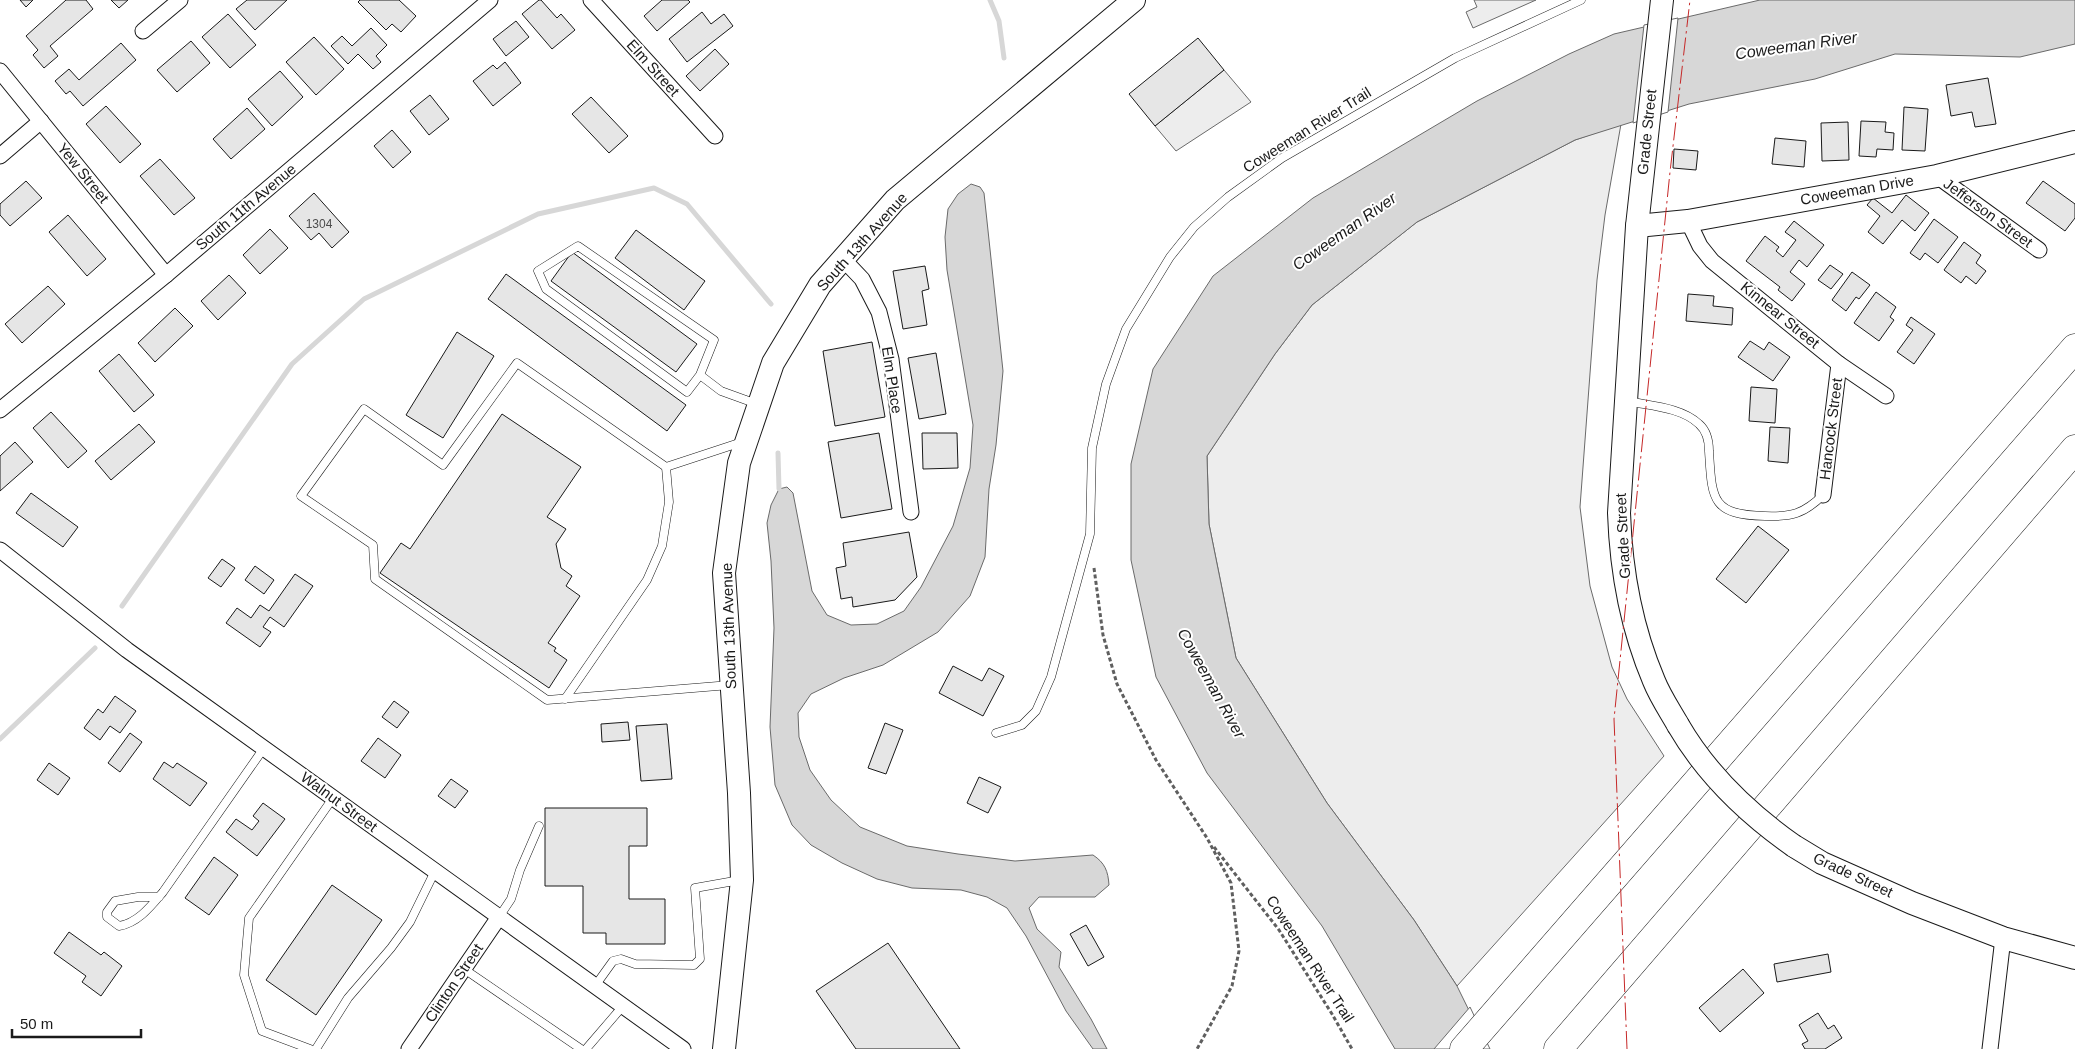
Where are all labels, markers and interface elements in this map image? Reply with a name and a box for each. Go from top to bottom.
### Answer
water label: Coweeman River [1734,28,1859,62]
street label: Elm Street [624,36,684,100]
street label: Coweeman River Trail [1240,83,1374,176]
street label: Grade Street [1634,88,1660,176]
street label: Yew Street [54,139,113,207]
street label: South 11th Avenue [192,160,299,253]
street label: Coweeman Drive [1799,171,1915,208]
street label: Jefferson Street [1941,175,2037,251]
street label: South 13th Avenue [813,189,910,294]
water label: Coweeman River [1289,189,1400,274]
house number: 1304 [306,217,333,231]
street label: Kinnear Street [1738,278,1824,352]
street label: Elm Place [879,345,906,415]
street label: Hancock Street [1816,376,1845,481]
street label: Grade Street [1612,492,1633,579]
street label: South 13th Avenue [718,563,739,690]
water label: Coweeman River [1174,625,1249,742]
street label: Walnut Street [298,768,381,836]
street label: Grade Street [1811,849,1896,901]
street label: Coweeman River Trail [1263,892,1358,1025]
street label: Clinton Street [421,940,487,1025]
scale bar [12,1006,141,1038]
text: 50 m [20,1015,53,1032]

